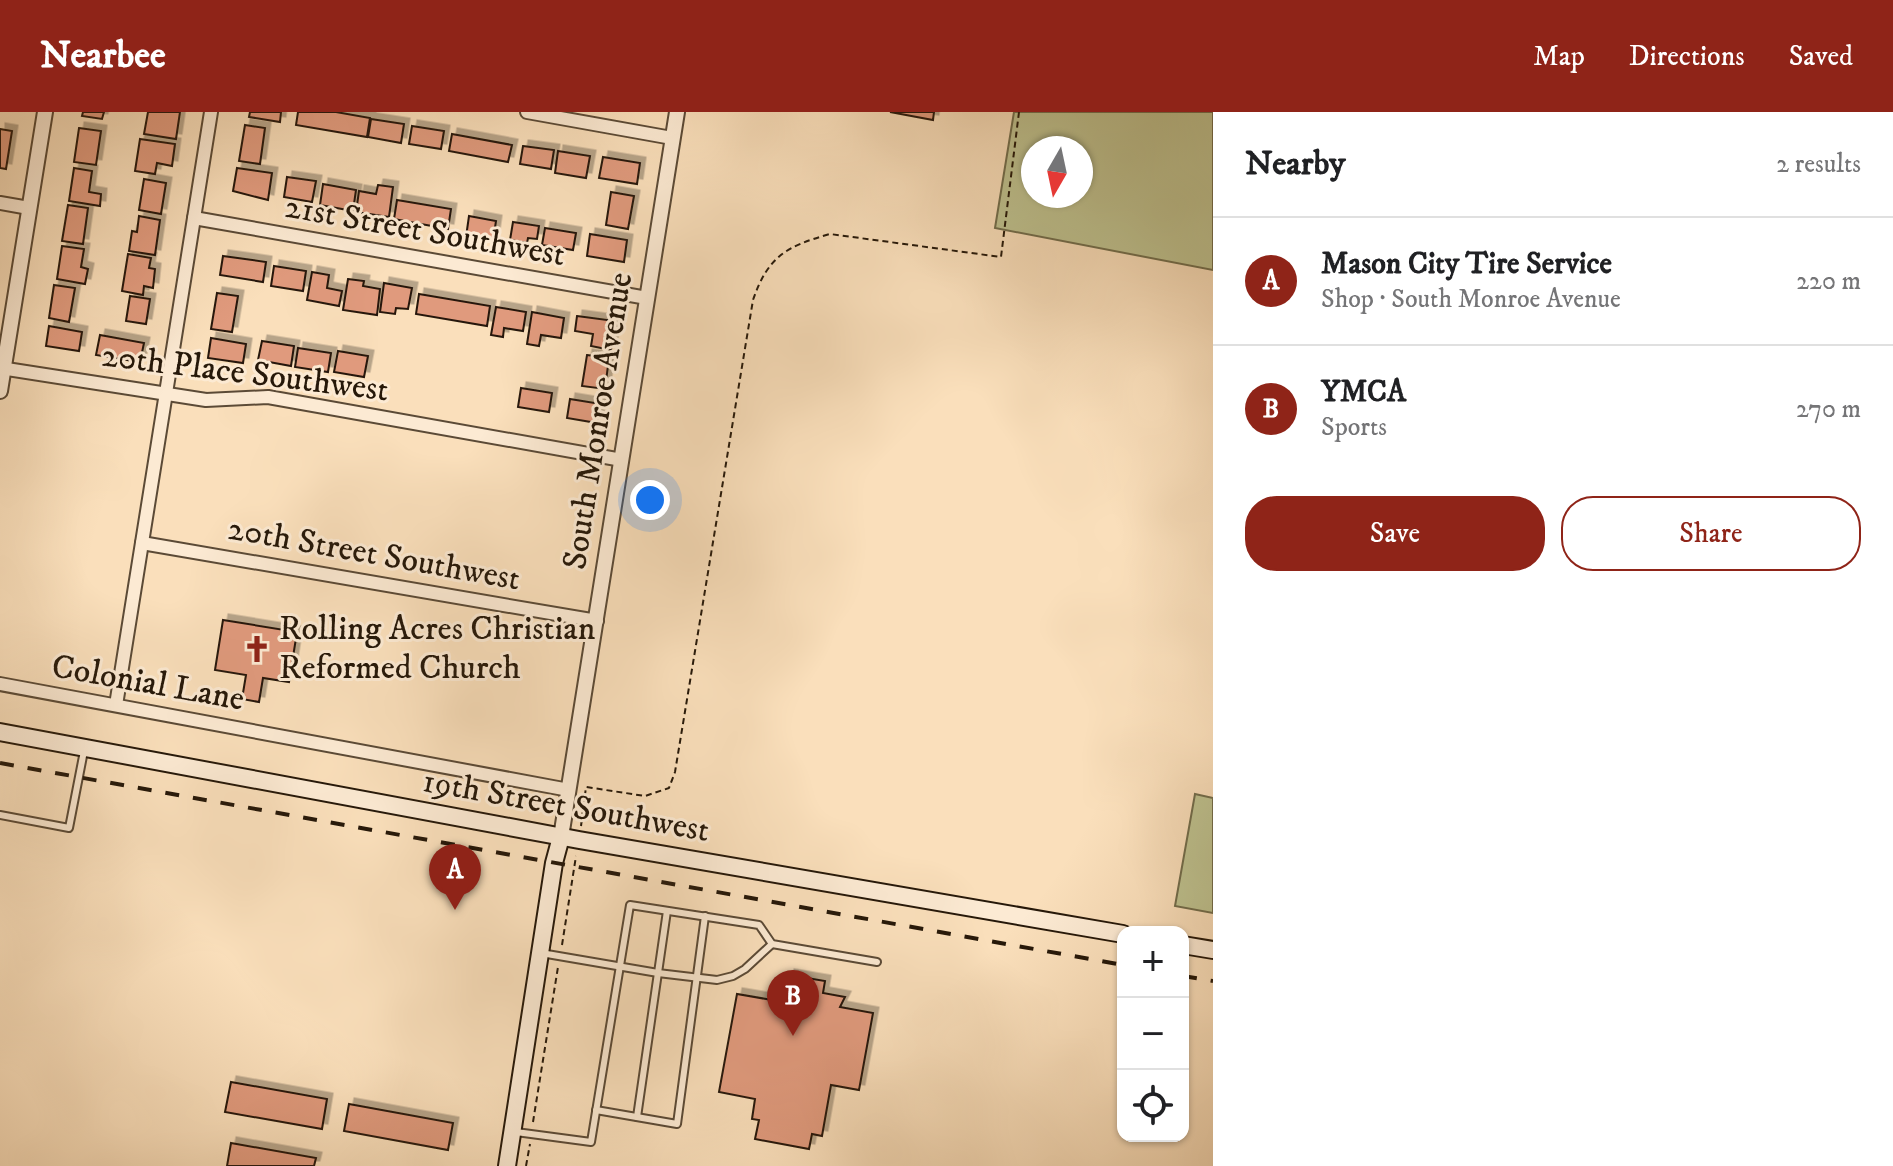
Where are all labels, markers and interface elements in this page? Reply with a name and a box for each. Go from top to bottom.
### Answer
text: Nearbee [40,32,166,80]
text: Map [1533,39,1585,74]
text: Directions [1629,39,1745,74]
text: Saved [1789,39,1853,74]
north arrow [1021,136,1093,208]
text: Nearby [1245,143,1346,185]
text: 2 results [1776,148,1861,181]
street label: 21st Street Southwest [282,186,568,276]
text: Mason City Tire Service [1321,246,1612,283]
text: A [1263,265,1279,298]
text: 220 m [1796,265,1861,298]
street label: South Monroe Avenue [554,269,642,573]
text: Shop · South Monroe Avenue [1321,283,1621,316]
street label: 20th Place Southwest [99,335,391,411]
text: YMCA [1321,374,1406,411]
text: B [1263,393,1279,426]
text: 270 m [1796,393,1861,426]
text: Sports [1321,411,1387,444]
your location [630,480,670,520]
button: Save [1245,496,1545,571]
button: Share [1561,496,1861,571]
street label: 20th Street Southwest [225,508,524,600]
place label: Rolling Acres Christian Reformed Church [279,608,596,689]
church icon: Rolling Acres Christian Reformed Church [242,634,272,664]
street label: Colonial Lane [48,645,248,721]
street label: 19th Street Southwest [419,760,713,852]
pin: A [429,844,481,910]
map controls [1117,926,1189,1142]
button: + [1117,926,1189,998]
pin: B [767,970,819,1036]
button: − [1117,998,1189,1070]
button: locate [1117,1070,1189,1142]

